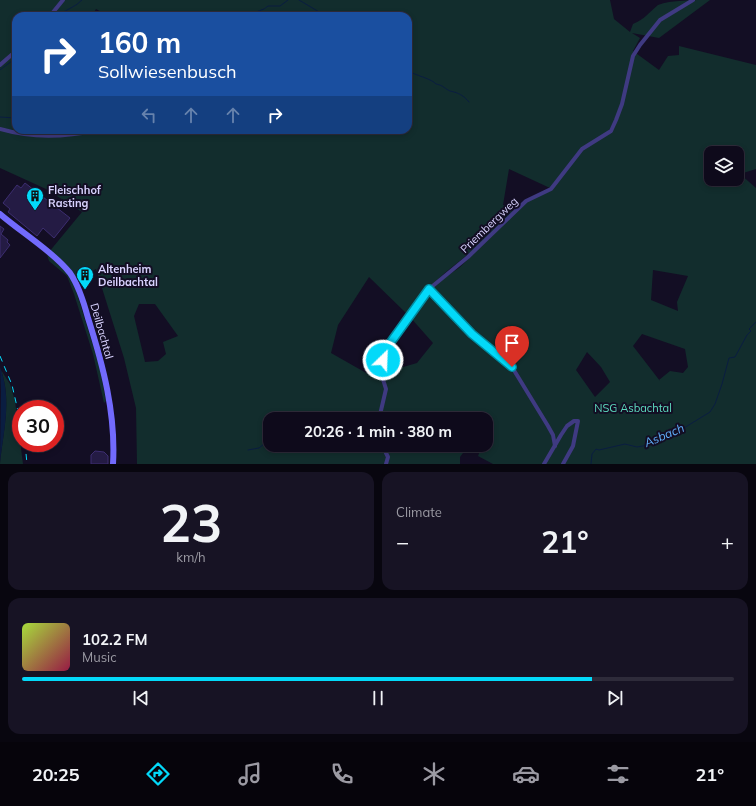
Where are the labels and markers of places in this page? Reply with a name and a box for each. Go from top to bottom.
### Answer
place label: Fleischhof Rasting [48,183,102,210]
building icon: Fleischhof Rasting [25,186,45,211]
place label: Altenheim Deilbachtal [98,262,158,289]
building icon: Altenheim Deilbachtal [75,265,95,290]
pin [495,326,529,367]

